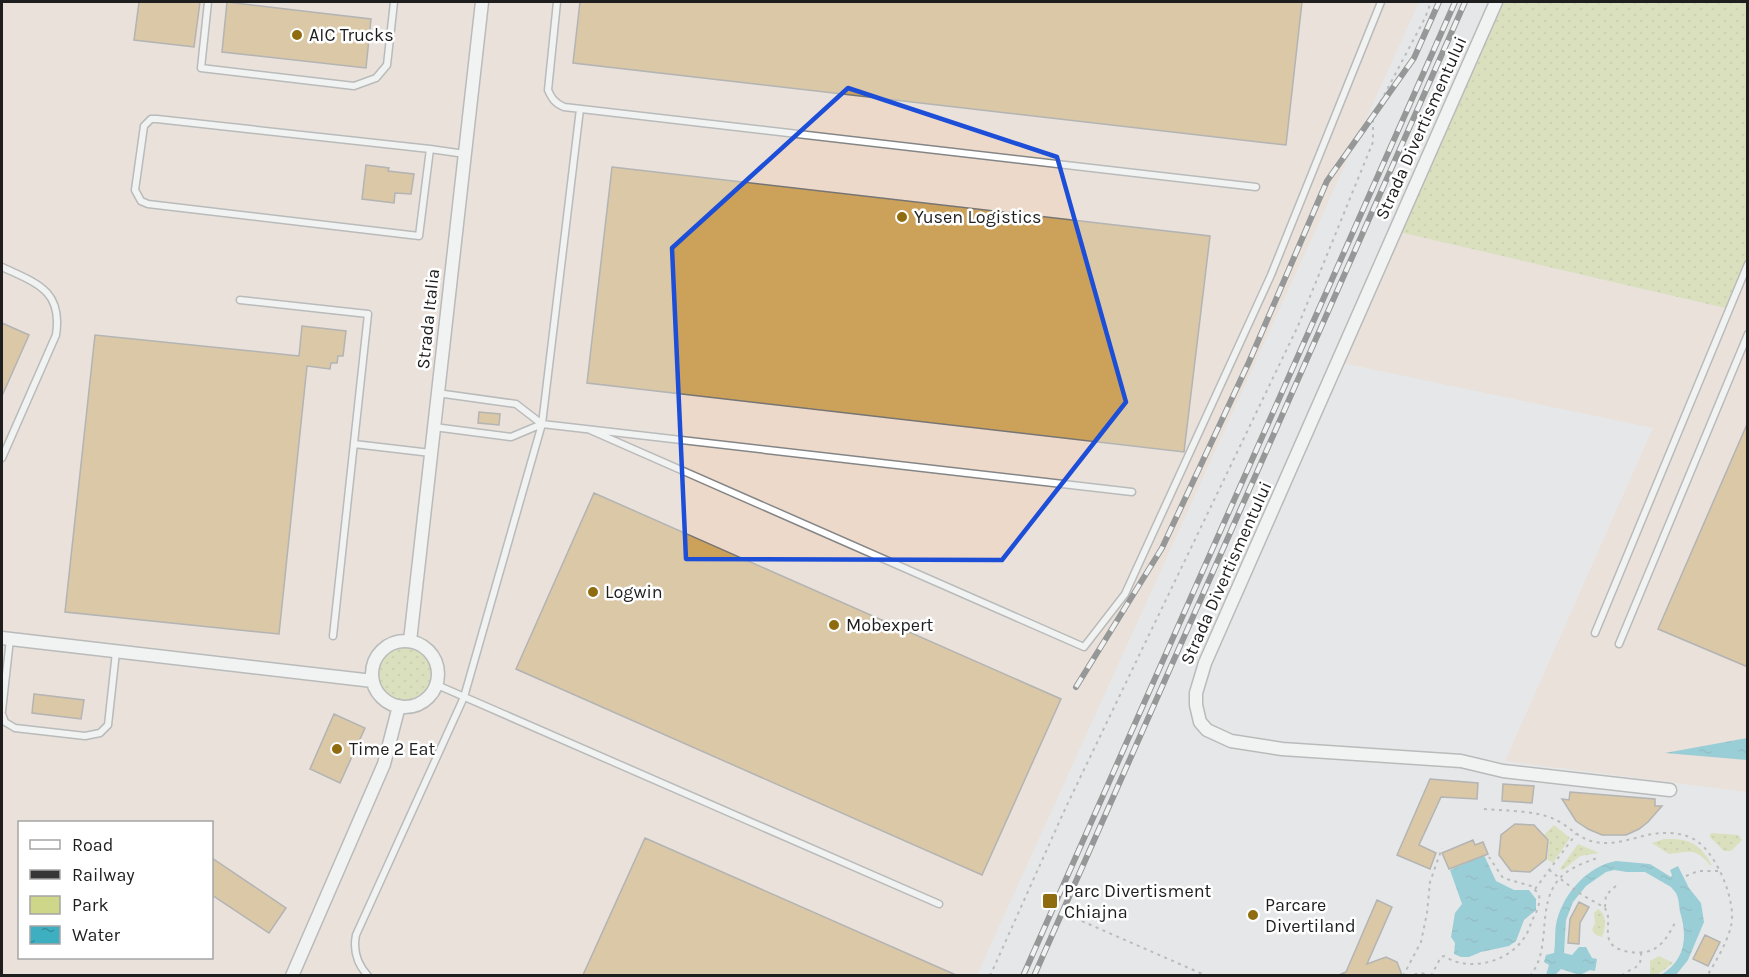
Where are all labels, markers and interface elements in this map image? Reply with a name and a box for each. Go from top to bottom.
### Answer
place label: AIC Trucks [309,24,394,46]
marker: AIC Trucks [290,28,304,42]
street label: Strada Divertismentului [1371,33,1471,223]
place label: Yusen Logistics [914,206,1042,228]
marker: Yusen Logistics [895,210,909,224]
street label: Strada Italia [412,268,444,370]
street label: Strada Divertismentului [1176,478,1276,668]
place label: Logwin [605,581,663,603]
marker: Logwin [586,585,600,599]
place label: Mobexpert [846,614,933,636]
marker: Mobexpert [827,618,841,632]
place label: Time 2 Eat [349,738,435,760]
marker: Time 2 Eat [330,742,344,756]
legend [18,821,213,959]
text: Road [72,834,113,856]
text: Railway [72,864,135,886]
place label: Parc Divertisment Chiajna [1064,880,1212,923]
marker: Parc Divertisment Chiajna [1041,892,1059,910]
text: Park [72,894,109,916]
place label: Parcare Divertiland [1265,894,1356,937]
marker: Parcare Divertiland [1246,908,1260,922]
text: Water [72,924,120,946]

